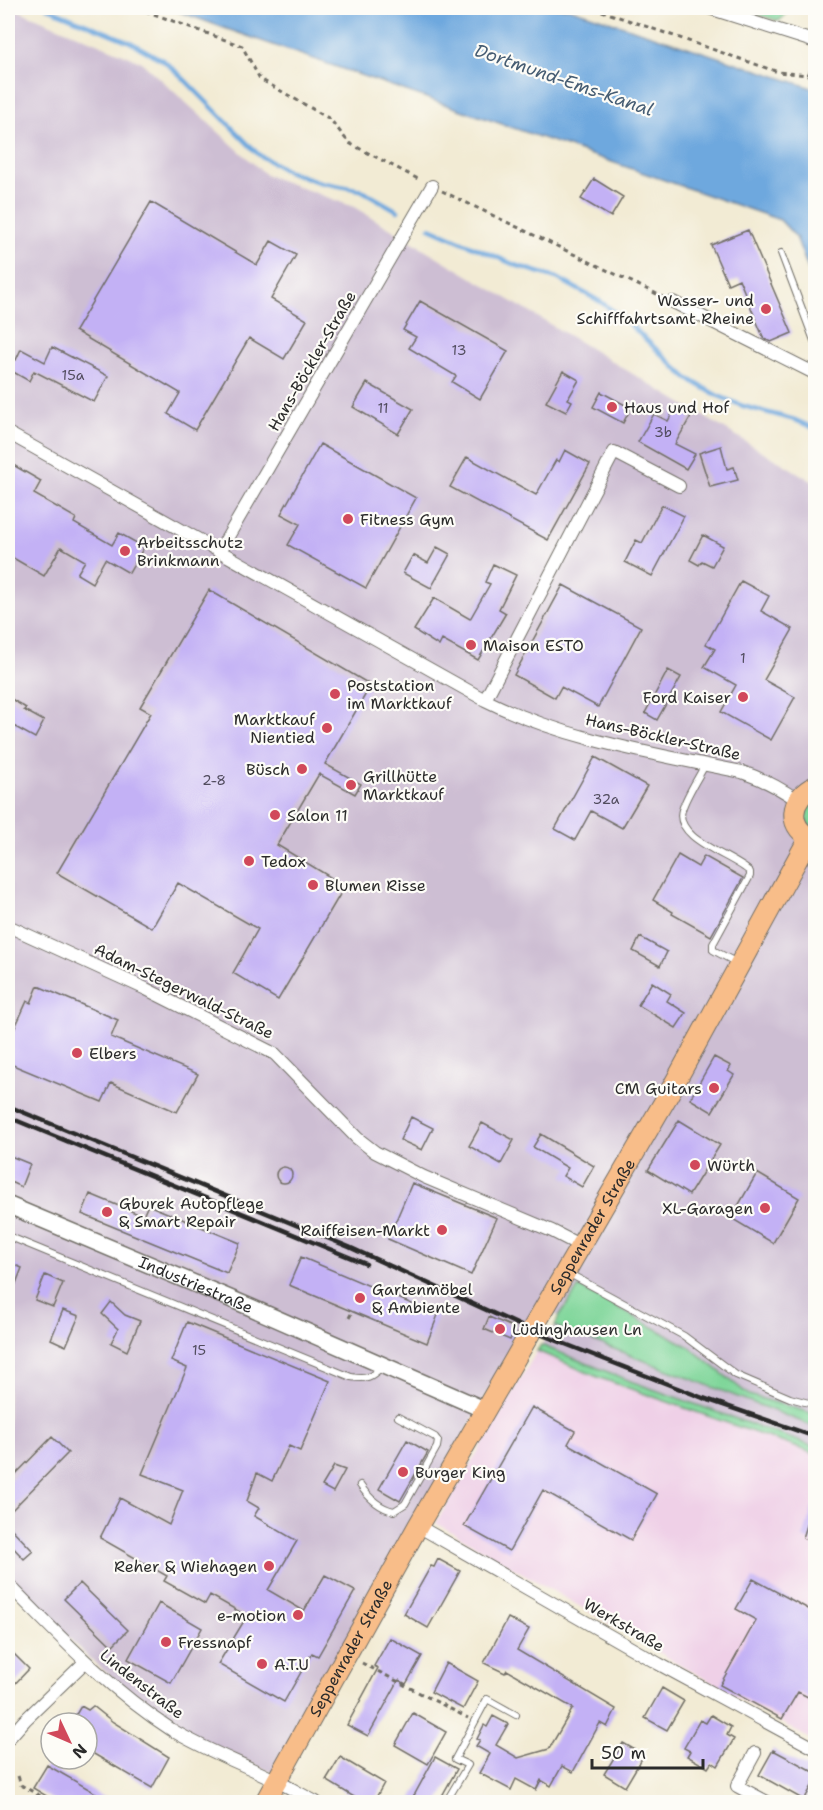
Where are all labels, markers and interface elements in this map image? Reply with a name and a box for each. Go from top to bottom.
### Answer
water label: Dortmund-Ems-Kanal [472,38,657,122]
street label: Hans-Böckler-Straße [263,287,361,435]
place label: Wasser- und Schifffahrtsamt Rheine [577,290,754,329]
marker: Wasser- und Schifffahrtsamt Rheine [759,302,773,316]
house number: 13 [452,341,466,359]
house number: 15a [62,366,85,384]
place label: Haus und Hof [624,397,730,418]
house number: 11 [377,399,389,417]
marker: Haus und Hof [605,400,619,414]
house number: 3b [654,423,672,441]
place label: Fitness Gym [360,509,455,530]
marker: Fitness Gym [341,512,355,526]
place label: Arbeitsschutz Brinkmann [137,532,243,571]
marker: Arbeitsschutz Brinkmann [118,544,132,558]
place label: Maison ESTO [483,635,584,656]
marker: Maison ESTO [464,638,478,652]
house number: 1 [740,649,746,667]
place label: Poststation im Marktkauf [347,675,453,714]
marker: Poststation im Marktkauf [328,687,342,701]
place label: Ford Kaiser [643,687,731,708]
marker: Ford Kaiser [736,690,750,704]
place label: Marktkauf Nientied [234,709,316,748]
street label: Hans-Böckler-Straße [583,709,743,765]
marker: Marktkauf Nientied [320,721,334,735]
place label: Büsch [246,759,290,780]
marker: Büsch [295,762,309,776]
place label: Grillhütte Marktkauf [363,766,445,805]
house number: 2-8 [202,771,226,789]
marker: Grillhütte Marktkauf [344,778,358,792]
house number: 32a [593,790,620,808]
place label: Salon 11 [287,805,348,826]
marker: Salon 11 [268,808,282,822]
place label: Tedox [261,851,306,872]
marker: Tedox [242,854,256,868]
place label: Blumen Risse [325,875,426,896]
marker: Blumen Risse [306,878,320,892]
street label: Adam-Stegerwald-Straße [91,938,277,1044]
place label: Elbers [89,1043,137,1064]
marker: Elbers [70,1046,84,1060]
place label: CM Guitars [615,1078,702,1099]
marker: CM Guitars [707,1081,721,1095]
street label: Seppenrader Straße [544,1155,640,1298]
place label: Würth [707,1155,755,1176]
marker: Würth [688,1158,702,1172]
place label: Gburek Autopflege & Smart Repair [119,1193,264,1232]
place label: XL-Garagen [662,1198,753,1219]
marker: XL-Garagen [758,1201,772,1215]
marker: Gburek Autopflege & Smart Repair [100,1205,114,1219]
place label: Raiffeisen-Markt [300,1220,430,1241]
marker: Raiffeisen-Markt [435,1223,449,1237]
street label: Industriestraße [136,1251,256,1318]
place label: Gartenmöbel & Ambiente [372,1279,473,1318]
marker: Gartenmöbel & Ambiente [353,1291,367,1305]
place label: Lüdinghausen Ln [512,1319,642,1340]
marker: Lüdinghausen Ln [493,1322,507,1336]
house number: 15 [192,1341,206,1359]
place label: Burger King [415,1462,506,1483]
marker: Burger King [396,1465,410,1479]
place label: Reher & Wiehagen [114,1556,257,1577]
marker: Reher & Wiehagen [262,1559,276,1573]
street label: Seppenrader Straße [304,1576,397,1720]
street label: Werkstraße [580,1593,668,1657]
place label: e-motion [217,1605,286,1626]
marker: e-motion [291,1608,305,1622]
place label: Fressnapf [178,1632,253,1653]
marker: Fressnapf [159,1635,173,1649]
street label: Lindenstraße [96,1645,188,1723]
place label: A.T.U [274,1654,309,1675]
marker: A.T.U [255,1657,269,1671]
north arrow [39,1711,99,1771]
scale bar [592,1732,703,1770]
text: N [67,1739,91,1763]
text: 50 m [601,1741,646,1765]

